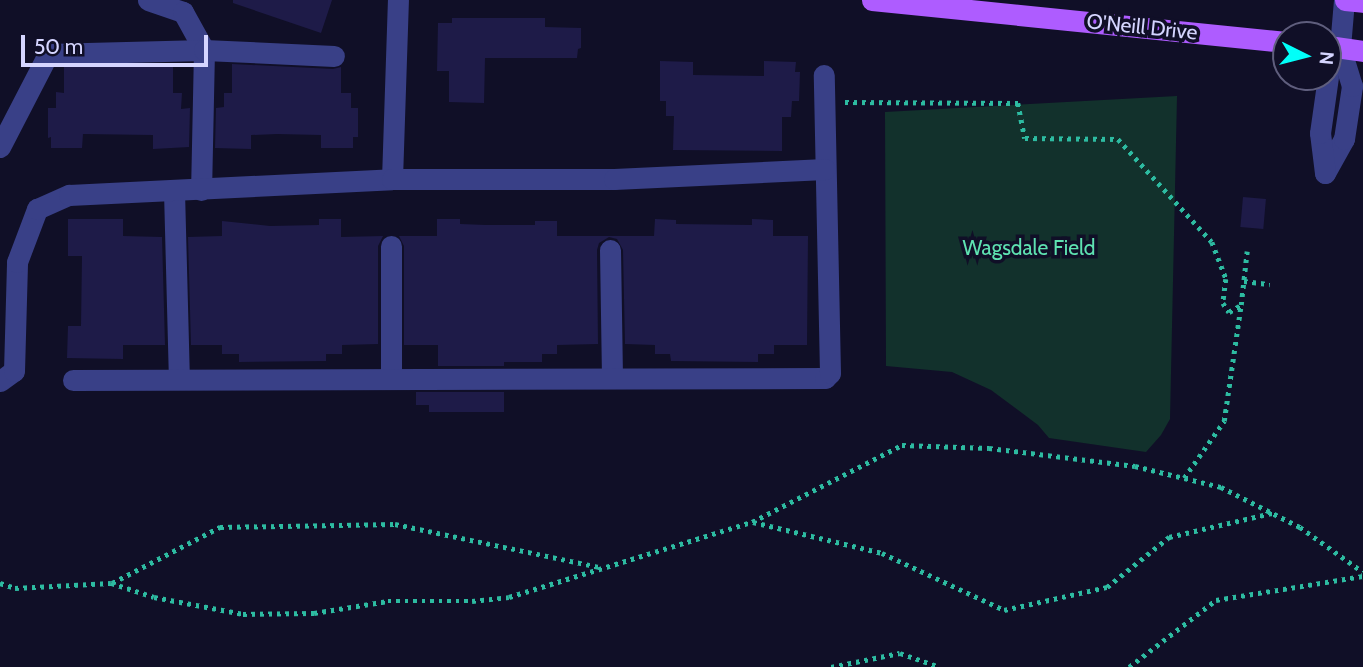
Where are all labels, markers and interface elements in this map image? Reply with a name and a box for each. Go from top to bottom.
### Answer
street label: O'Neill Drive [1085,9,1199,45]
scale bar [24,21,212,65]
north arrow [1272,21,1342,91]
text: 50 m [34,34,83,59]
text: N [1314,50,1339,66]
park label: Wagsdale Field [963,235,1095,261]

